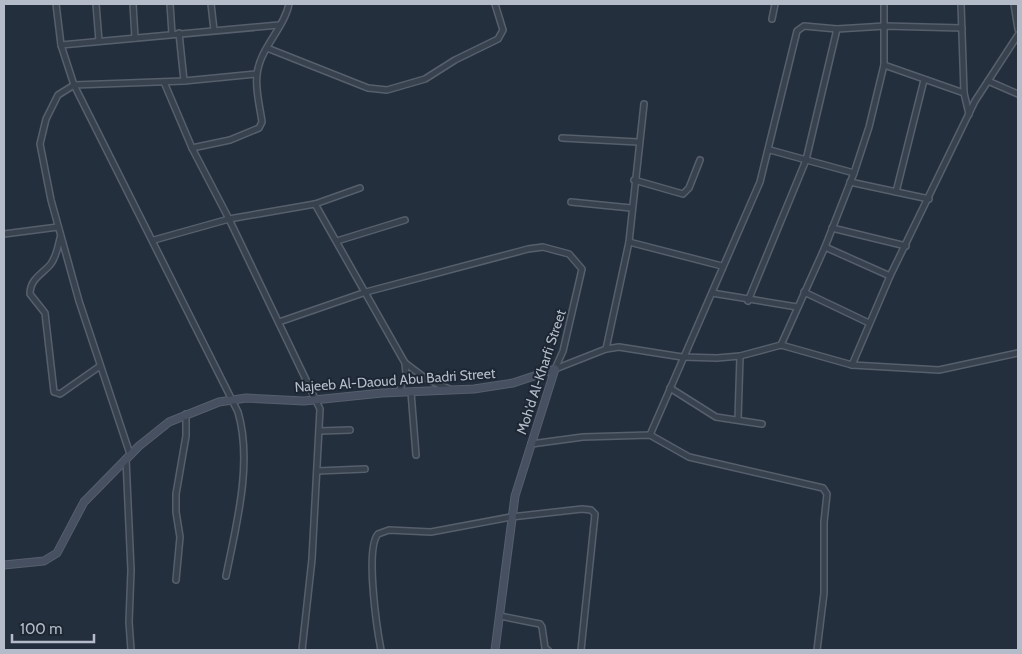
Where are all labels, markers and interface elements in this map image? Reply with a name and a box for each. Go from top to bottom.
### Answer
street label: Moh'd Al-Kharfi Street [512,307,570,437]
street label: Najeeb Al-Daoud Abu Badri Street [294,364,496,396]
scale bar [12,612,95,644]
text: 100 m [20,620,62,638]

